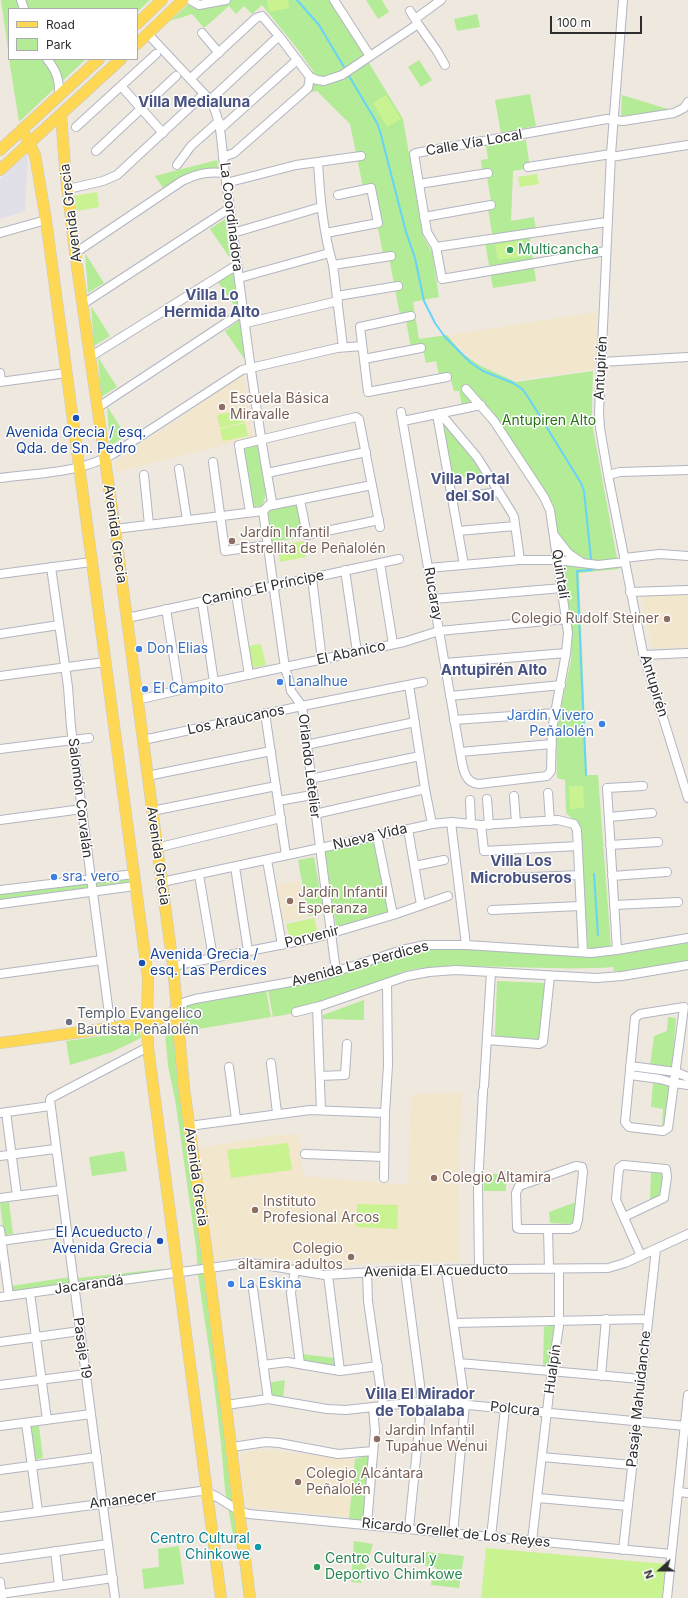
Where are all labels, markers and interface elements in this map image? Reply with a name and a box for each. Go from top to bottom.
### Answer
legend [8,8,138,60]
scale bar [552,8,644,34]
text: 100 m [557,15,591,30]
text: Road [46,17,75,32]
text: Park [46,37,72,52]
district label: Villa Medialuna [138,93,250,111]
street label: Calle Vía Local [425,126,523,160]
street label: La Coordinadora [216,161,246,273]
street label: Avenida Grecia [57,163,85,263]
place label: Multicancha [518,242,599,258]
marker: Multicancha [505,245,515,255]
district label: Villa Lo Hermida Alto [164,286,260,321]
street label: Antupirén [591,335,611,401]
place label: Escuela Básica Miravalle [230,391,329,424]
marker: Escuela Básica Miravalle [217,402,227,412]
marker: Avenida Grecia / esq. Qda. de Sn. Pedro [71,413,81,423]
park label: Antupiren Alto [502,413,596,429]
place label: Avenida Grecia / esq. Qda. de Sn. Pedro [6,425,146,458]
district label: Villa Portal del Sol [430,470,510,505]
street label: Avenida Grecia [100,484,130,584]
place label: Jardín Infantil Estrellita de Peñalolén [240,525,386,558]
marker: Jardín Infantil Estrellita de Peñalolén [227,536,237,546]
street label: Quintalí [548,548,572,600]
street label: Rucaray [420,566,446,622]
street label: Camino El Príncipe [200,567,326,609]
place label: Colegio Rudolf Steiner [511,611,659,627]
marker: Colegio Rudolf Steiner [662,614,672,624]
street label: El Abanico [315,638,387,668]
place label: Don Elias [147,641,208,657]
marker: Don Elias [134,644,144,654]
street label: Antupirén [637,653,671,719]
district label: Antupirén Alto [441,661,547,679]
place label: Lanalhue [288,674,348,690]
marker: Lanalhue [275,677,285,687]
place label: El Campito [153,681,224,697]
marker: El Campito [140,684,150,694]
street label: Los Araucanos [186,702,286,738]
place label: Jardín Vivero Peñalolén [507,708,594,740]
street label: Orlando Letelier [294,713,324,819]
marker: Jardín Vivero Peñalolén [597,719,607,729]
street label: Salomón Corvalán [64,737,96,859]
street label: Avenida Grecia [143,806,173,906]
street label: Nueva Vida [331,820,409,854]
district label: Villa Los Microbuseros [470,852,572,887]
place label: sra. vero [62,869,120,885]
marker: sra. vero [49,872,59,882]
place label: Jardín Infantil Esperanza [298,885,388,918]
marker: Jardín Infantil Esperanza [285,896,295,906]
street label: Porvenir [283,922,341,952]
street label: Avenida Las Perdices [290,938,430,990]
place label: Avenida Grecia / esq. Las Perdices [150,947,267,980]
marker: Avenida Grecia / esq. Las Perdices [137,958,147,968]
place label: Templo Evangelico Bautista Peñalolén [77,1006,202,1038]
marker: Templo Evangelico Bautista Peñalolén [64,1017,74,1027]
street label: Avenida Grecia [181,1127,211,1227]
place label: Colegio Altamira [442,1170,551,1186]
marker: Colegio Altamira [429,1173,439,1183]
place label: Instituto Profesional Arcos [263,1194,379,1226]
marker: Instituto Profesional Arcos [250,1205,260,1215]
place label: El Acueducto / Avenida Grecia [53,1225,152,1258]
marker: El Acueducto / Avenida Grecia [155,1236,165,1246]
place label: Colegio altamira adultos [238,1241,343,1274]
marker: Colegio altamira adultos [346,1252,356,1262]
street label: Avenida El Acueducto [364,1261,508,1281]
street label: Jacarandá [53,1272,125,1298]
place label: La Eskina [239,1276,302,1292]
marker: La Eskina [226,1279,236,1289]
street label: Pasaje 19 [69,1316,95,1380]
street label: Pasaje Mahuidanche [623,1330,655,1468]
street label: Hualpín [541,1343,565,1395]
district label: Villa El Mirador de Tobalaba [365,1385,475,1420]
street label: Polcura [489,1398,541,1420]
place label: Jardin Infantil Tupahue Wenui [385,1423,488,1456]
marker: Jardin Infantil Tupahue Wenui [372,1434,382,1444]
place label: Colegio Alcántara Peñalolén [306,1466,423,1498]
marker: Colegio Alcántara Peñalolén [293,1477,303,1487]
street label: Amanecer [88,1488,158,1512]
street label: Ricardo Grellet de Los Reyes [361,1515,551,1551]
place label: Centro Cultural Chinkowe [150,1531,250,1564]
marker: Centro Cultural Chinkowe [253,1542,263,1552]
north arrow [640,1550,680,1590]
place label: Centro Cultural y Deportivo Chimkowe [325,1551,463,1584]
marker: Centro Cultural y Deportivo Chimkowe [312,1562,322,1572]
text: N [641,1568,657,1581]

